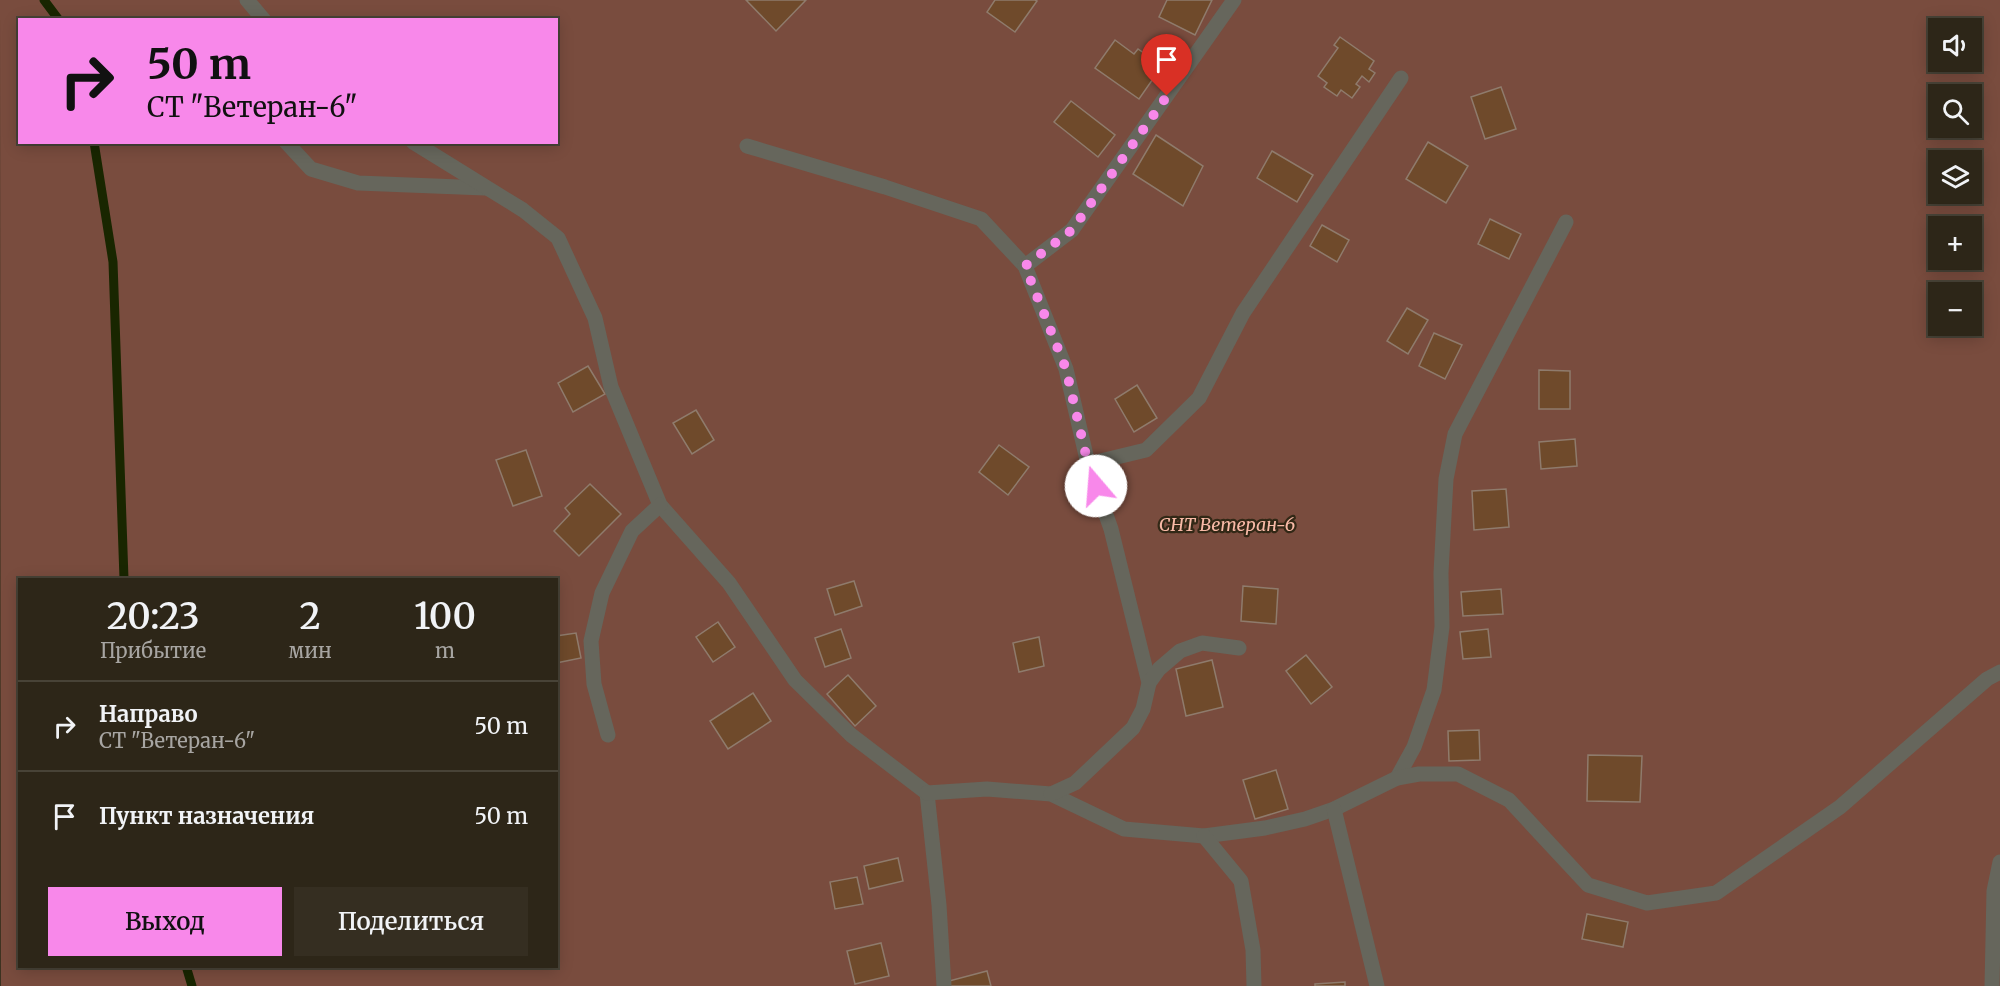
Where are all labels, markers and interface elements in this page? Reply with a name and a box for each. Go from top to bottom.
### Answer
map controls [1928,18,1982,336]
button: sound [1928,18,1982,72]
pin [1141,34,1192,96]
text: 50 m [147,38,251,90]
icon: right [48,42,126,120]
icon: arrive [1150,43,1183,76]
button: search [1928,84,1982,138]
text: СТ "Ветеран-6" [147,90,358,124]
button: layers [1928,150,1982,204]
button: + [1928,216,1982,270]
button: − [1928,282,1982,336]
position arrow [1064,454,1128,518]
park label: СНТ Ветеран-6 [1159,513,1295,536]
text: 20:23 [107,594,200,639]
text: 2 [299,594,321,639]
text: 100 [414,594,476,639]
text: Прибытие [100,638,206,663]
text: мин [288,638,332,663]
text: m [435,638,455,663]
text: Направо [99,700,198,728]
icon: right [48,710,81,743]
text: 50 m [474,712,528,740]
text: СТ "Ветеран-6" [99,728,255,753]
icon: arrive [48,800,81,833]
text: Пункт назначения [99,802,314,830]
text: 50 m [474,802,528,830]
button: Выход [48,887,282,956]
button: Поделиться [294,887,528,956]

